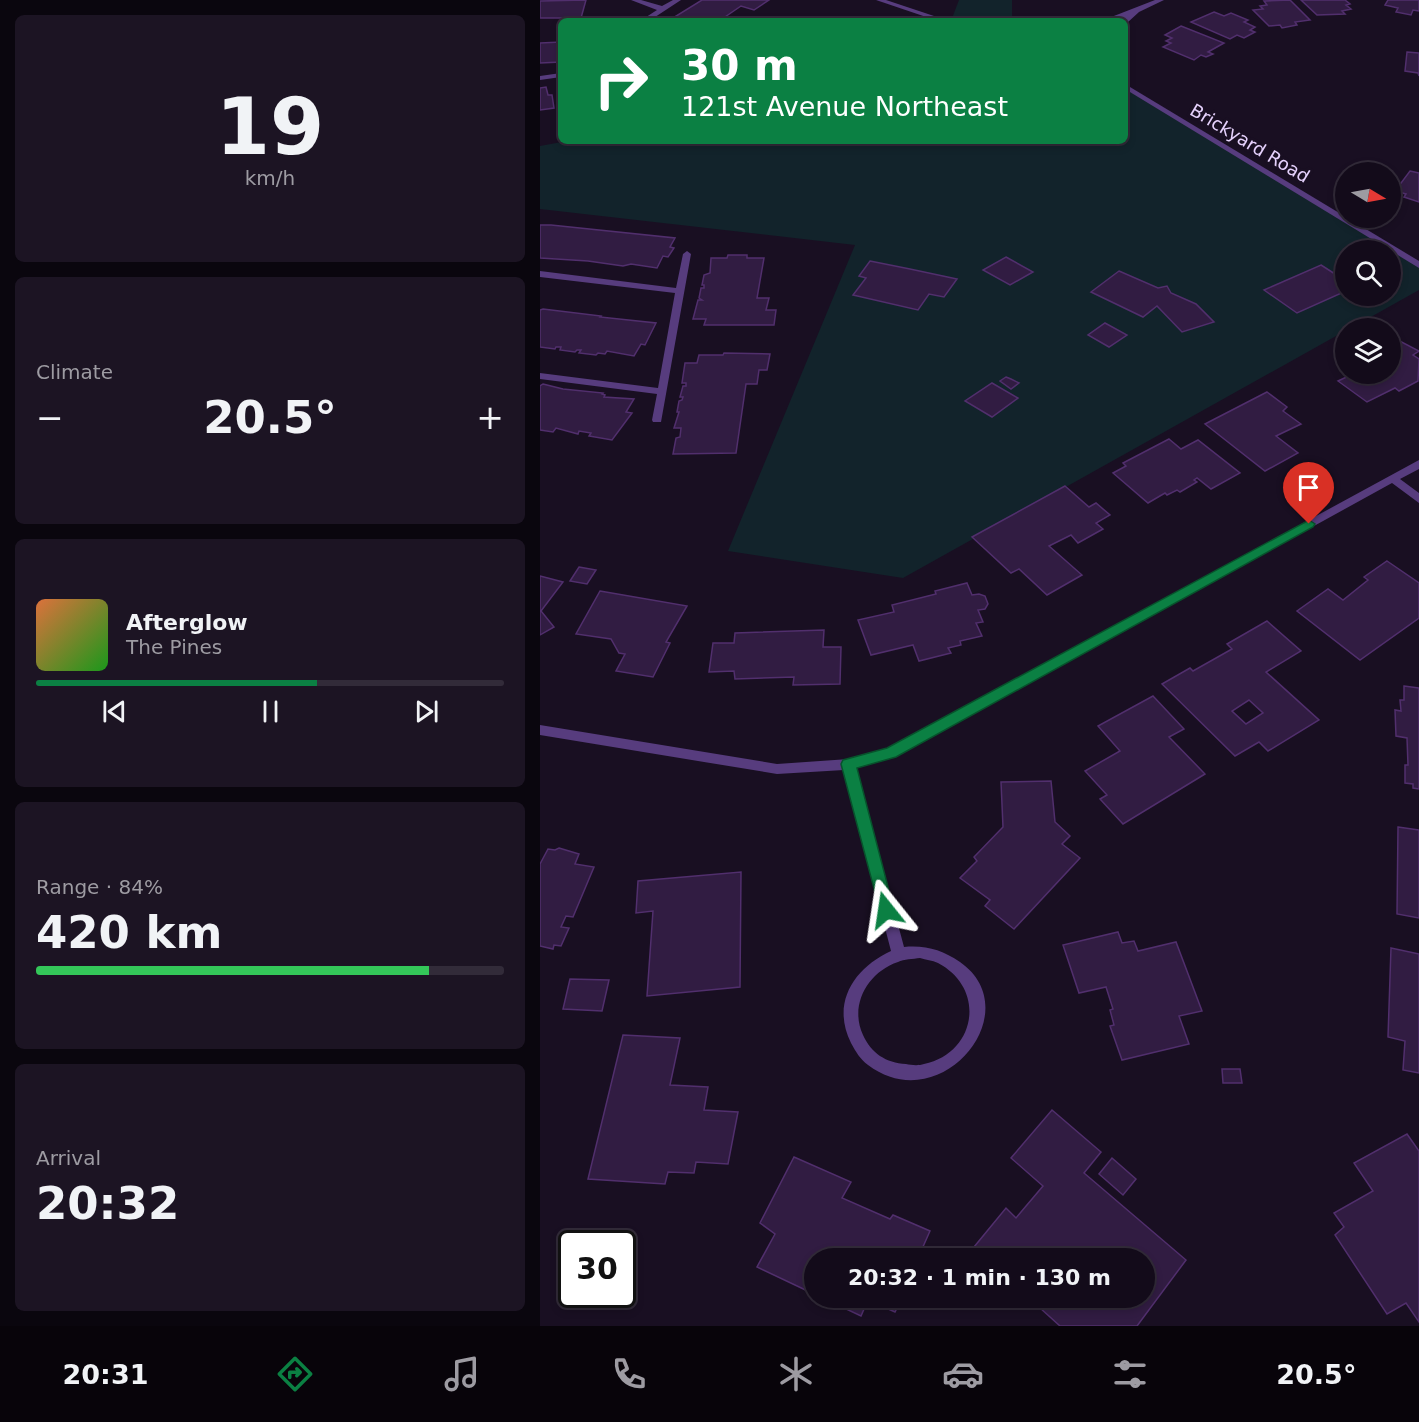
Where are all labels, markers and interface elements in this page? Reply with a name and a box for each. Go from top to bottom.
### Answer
text: 30 m [681,41,798,90]
icon: right [582,42,660,120]
text: 19 [216,82,324,172]
text: 121st Avenue Northeast [681,91,1008,122]
street label: Brickyard Road [1187,99,1313,187]
north arrow [1335,162,1401,228]
map controls [1335,162,1401,384]
text: km/h [245,166,295,190]
button: search [1335,240,1401,306]
button: layers [1335,318,1401,384]
text: Climate [36,360,113,384]
text: 20.5° [203,391,337,444]
text: − [36,398,64,437]
text: + [476,398,504,437]
pin [1283,462,1334,524]
icon: arrive [1292,471,1325,504]
text: Afterglow [126,610,248,635]
text: The Pines [126,635,222,659]
icon: previous [98,695,131,728]
icon: pause [254,695,287,728]
icon: next [410,695,443,728]
text: Range · 84% [36,875,163,899]
position arrow [854,878,918,942]
text: 420 km [36,906,222,959]
text: Arrival [36,1146,101,1170]
text: 20:32 [36,1177,179,1230]
speed limit sign: 30 [558,1230,636,1308]
text: 20:32 · 1 min · 130 m [848,1265,1111,1290]
icon: directions [274,1353,316,1395]
icon: music [441,1353,483,1395]
icon: phone [608,1353,650,1395]
icon: climate [775,1353,817,1395]
icon: car [942,1353,984,1395]
icon: filters [1109,1353,1151,1395]
text: 20:31 [63,1359,149,1390]
text: 20.5° [1276,1359,1356,1390]

